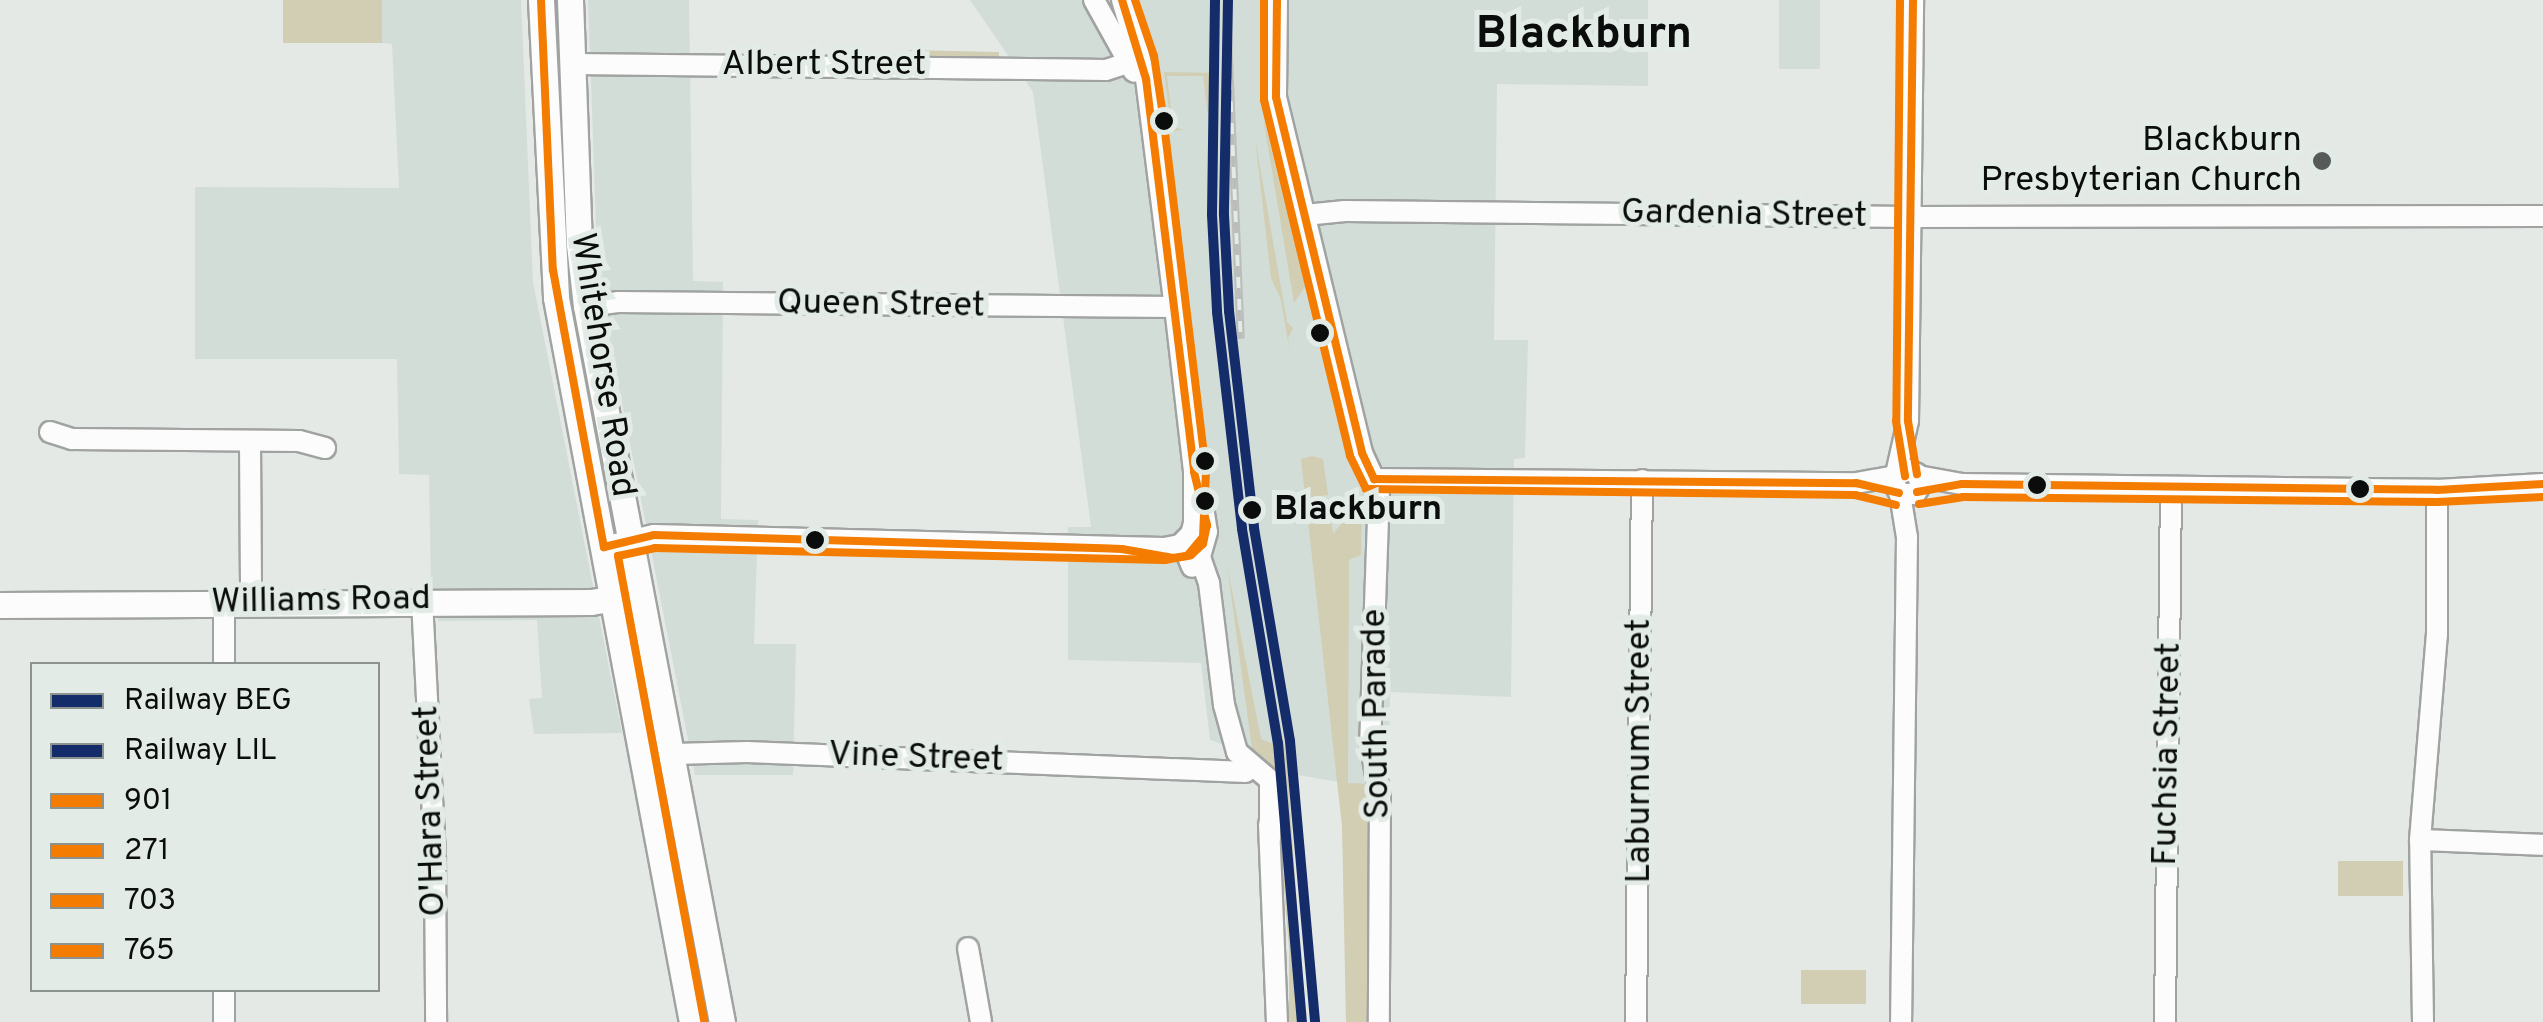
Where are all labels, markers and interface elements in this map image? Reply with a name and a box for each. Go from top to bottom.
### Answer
district label: Blackburn [1476,9,1692,63]
street label: Albert Street [722,44,926,86]
unlabelled marker [1154,111,1174,131]
place label: Blackburn Presbyterian Church [1981,120,2302,202]
marker: Blackburn Presbyterian Church [2311,150,2333,172]
street label: Gardenia Street [1621,192,1867,238]
street label: Whitehorse Road [560,230,644,500]
street label: Queen Street [777,282,985,328]
unlabelled marker [1310,323,1330,343]
unlabelled marker [1195,451,1215,471]
unlabelled marker [2027,475,2047,495]
unlabelled marker [2350,479,2370,499]
place label: Blackburn [1274,489,1442,531]
unlabelled marker [1195,491,1215,511]
marker: Blackburn [1239,497,1265,523]
unlabelled marker [805,530,825,550]
street label: Williams Road [211,578,431,624]
street label: South Parade [1354,608,1400,820]
street label: Laburnum Street [1619,619,1661,883]
street label: Fuchsia Street [2145,642,2191,866]
legend [30,662,380,992]
text: Railway BEG [124,683,292,720]
street label: O'Hara Street [406,705,456,917]
text: Railway LIL [124,733,277,770]
street label: Vine Street [828,734,1004,782]
text: 901 [124,783,172,820]
text: 271 [124,833,169,870]
text: 703 [124,883,176,920]
text: 765 [124,933,175,970]

